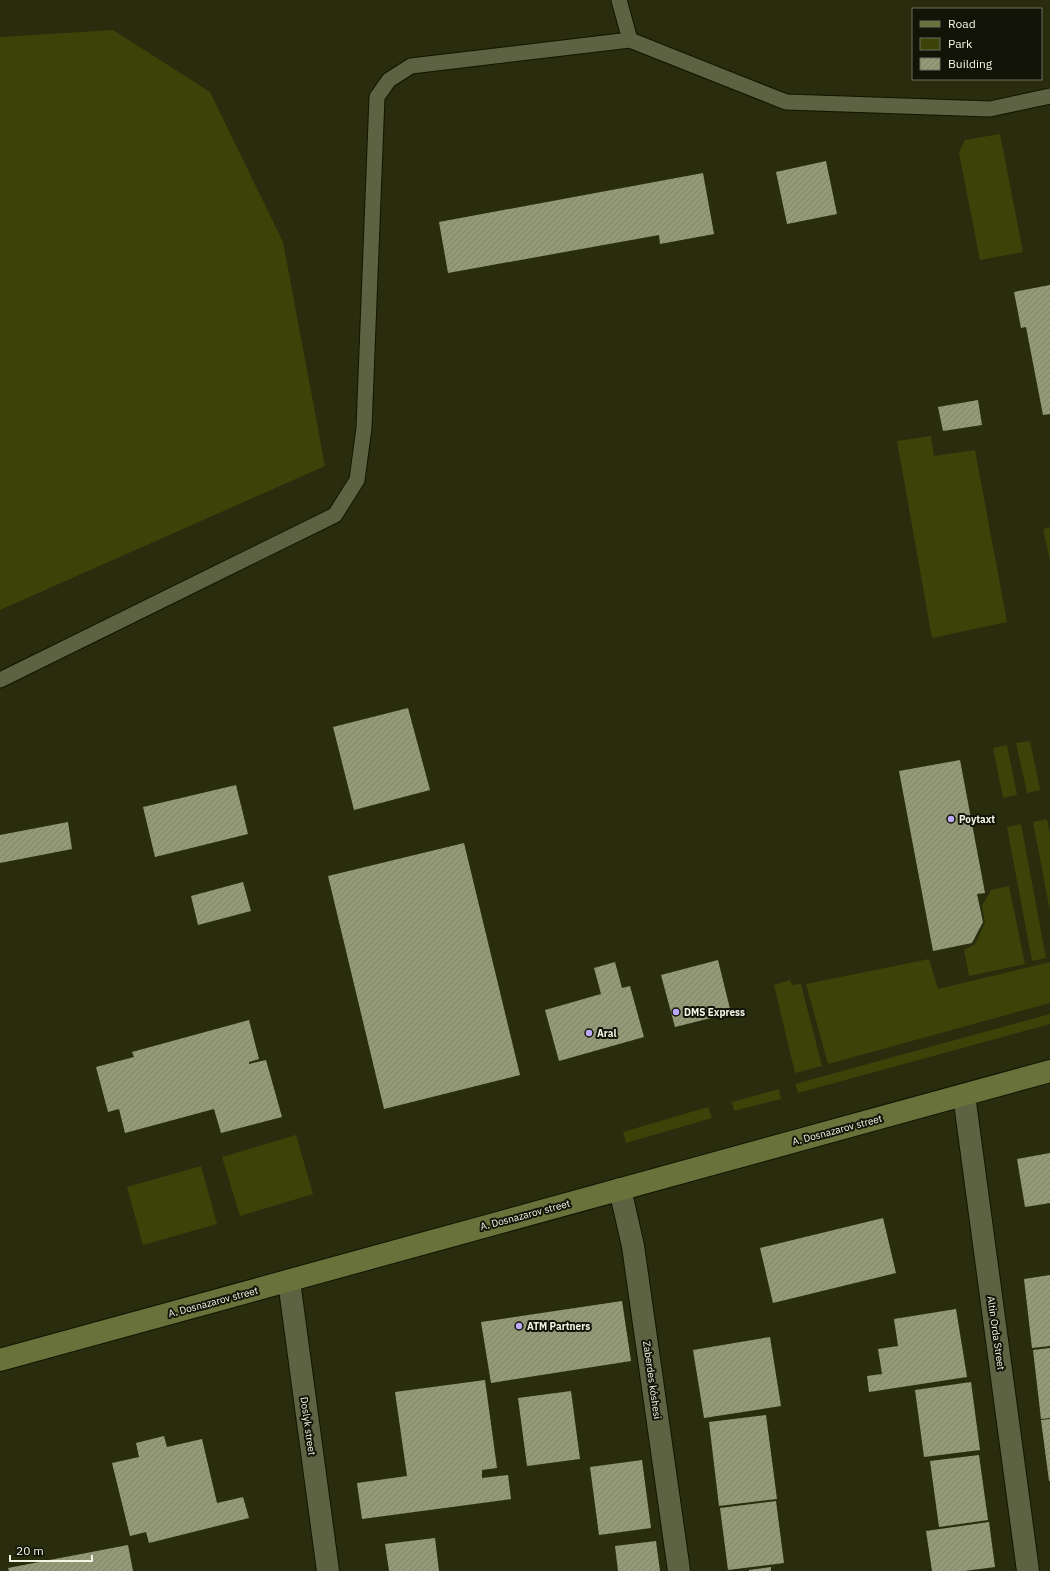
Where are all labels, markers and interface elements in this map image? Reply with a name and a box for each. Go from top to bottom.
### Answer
legend [912,8,1042,80]
text: Road [948,16,976,31]
text: Park [948,36,973,51]
text: Building [948,56,993,71]
place label: Poytaxt [959,813,995,826]
marker: Poytaxt [946,814,956,824]
place label: DMS Express [684,1006,745,1019]
marker: DMS Express [671,1007,681,1017]
place label: Aral [597,1027,616,1040]
marker: Aral [584,1028,594,1038]
street label: A. Dosnazarov street [791,1112,884,1148]
street label: A. Dosnazarov street [479,1197,572,1233]
street label: A. Dosnazarov street [167,1284,260,1320]
street label: Altin Orda Street [984,1295,1008,1371]
place label: ATM Partners [527,1320,590,1333]
marker: ATM Partners [514,1321,524,1331]
street label: Zaberdes kóshesi [640,1340,664,1420]
street label: Doslyk street [297,1396,319,1457]
scale bar [10,1537,92,1563]
text: 20 m [16,1543,44,1558]

